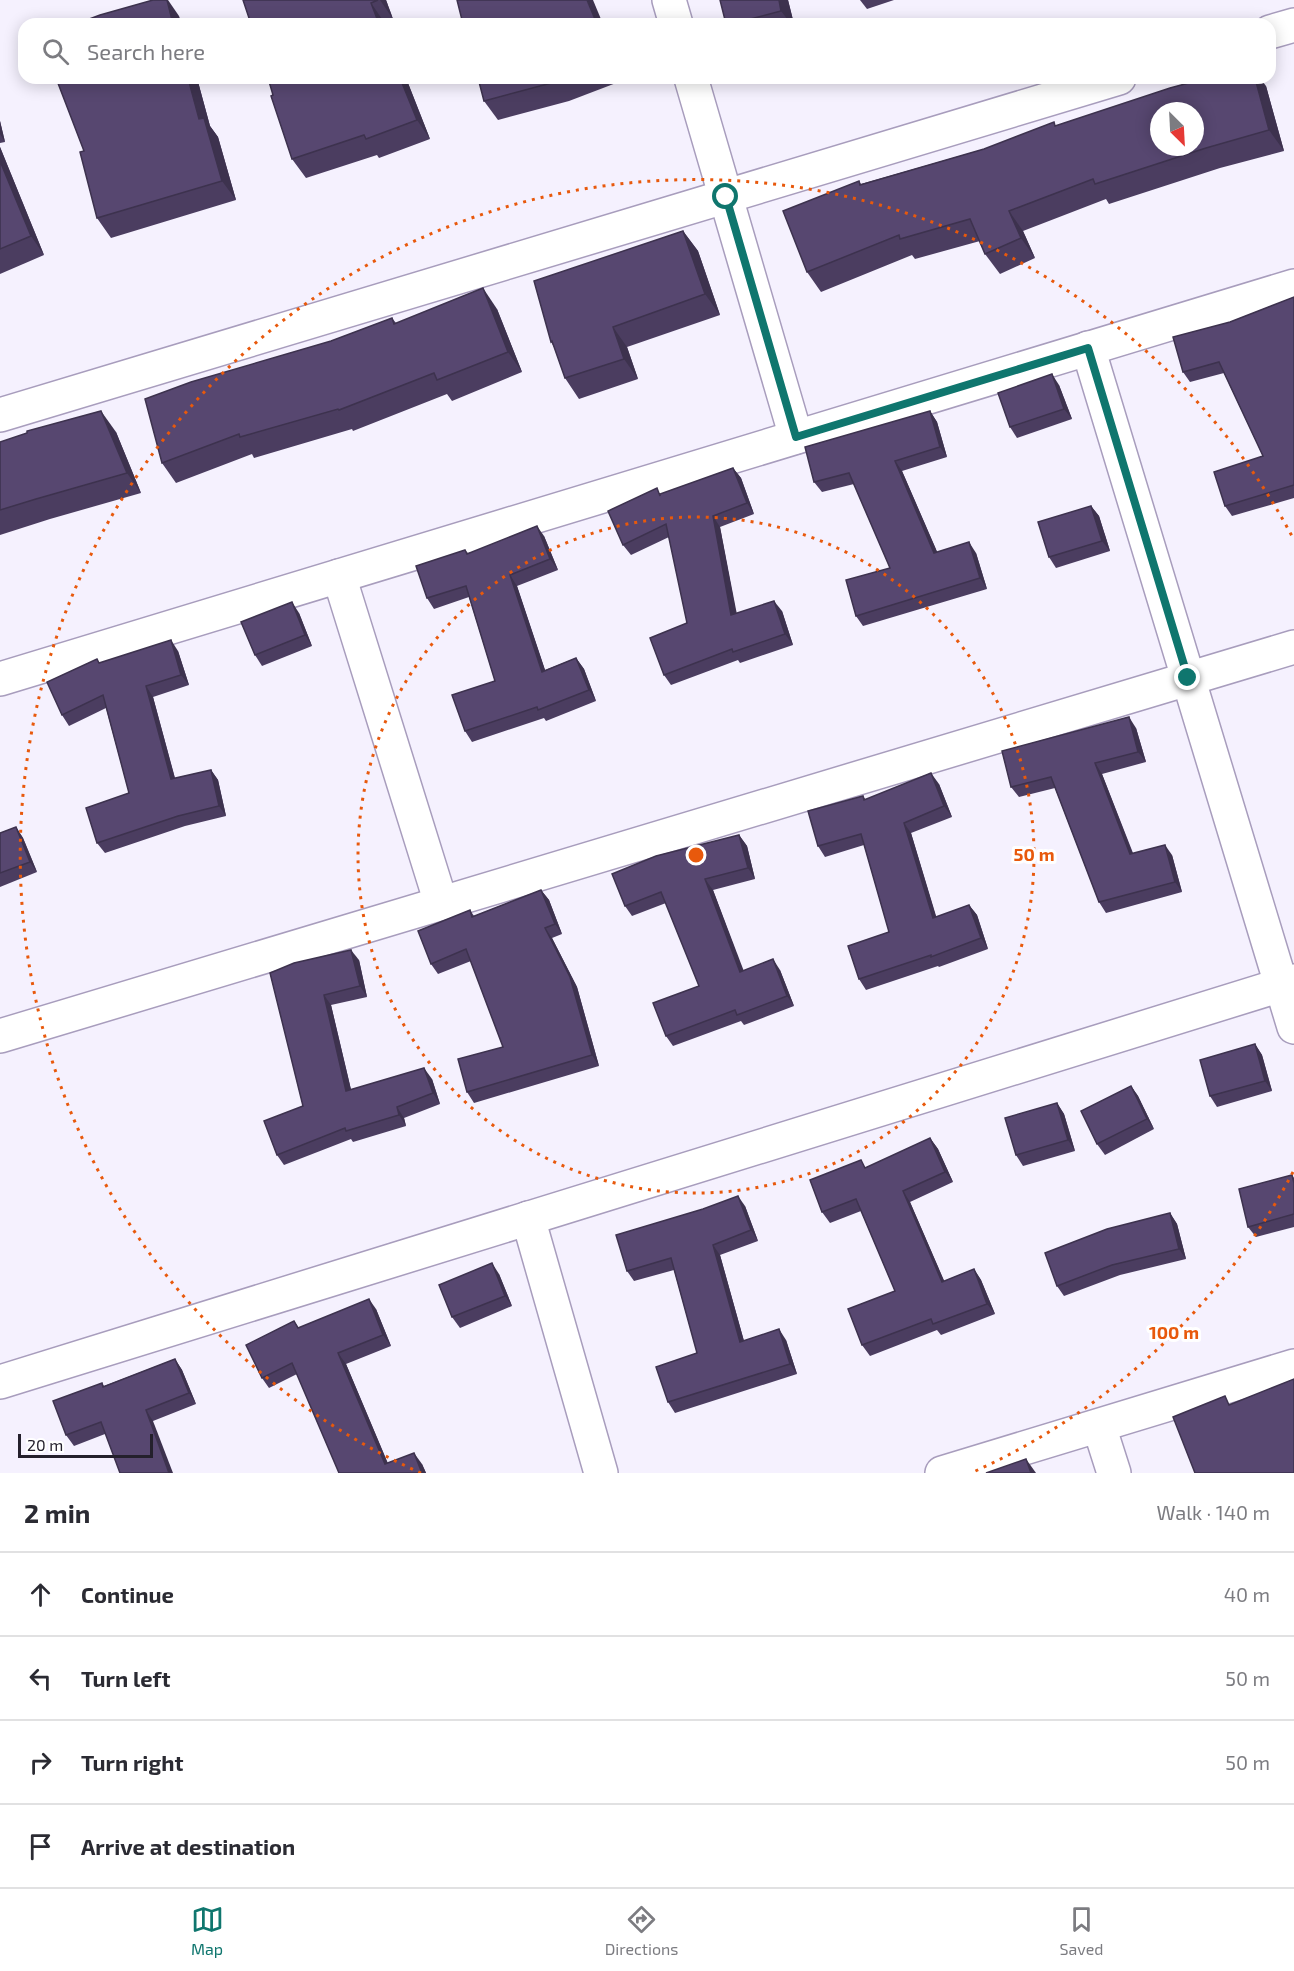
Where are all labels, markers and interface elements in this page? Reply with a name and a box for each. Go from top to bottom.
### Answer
search box [18,18,1276,84]
icon: search [39,35,72,68]
text: Search here [87,38,205,64]
north arrow [1150,102,1204,156]
route start [712,183,738,209]
route end [1174,664,1200,690]
text: 50 m [1013,843,1055,865]
centre of rings [686,845,706,865]
text: 100 m [1149,1321,1199,1343]
scale bar [18,1431,153,1458]
text: 20 m [27,1435,63,1454]
text: 2 min [24,1497,90,1528]
text: Walk · 140 m [1156,1500,1270,1524]
icon: ahead [24,1578,57,1611]
text: Continue [81,1581,174,1607]
text: 40 m [1224,1582,1270,1606]
icon: left [24,1662,57,1695]
text: Turn left [81,1665,170,1691]
text: 50 m [1225,1666,1270,1690]
icon: right [24,1746,57,1779]
text: Turn right [81,1749,183,1775]
text: 50 m [1225,1750,1270,1774]
icon: arrive [24,1830,57,1863]
text: Arrive at destination [81,1833,295,1859]
tab: Map [191,1903,224,1958]
tab: Directions [605,1903,678,1958]
tab: Saved [1060,1903,1103,1958]

